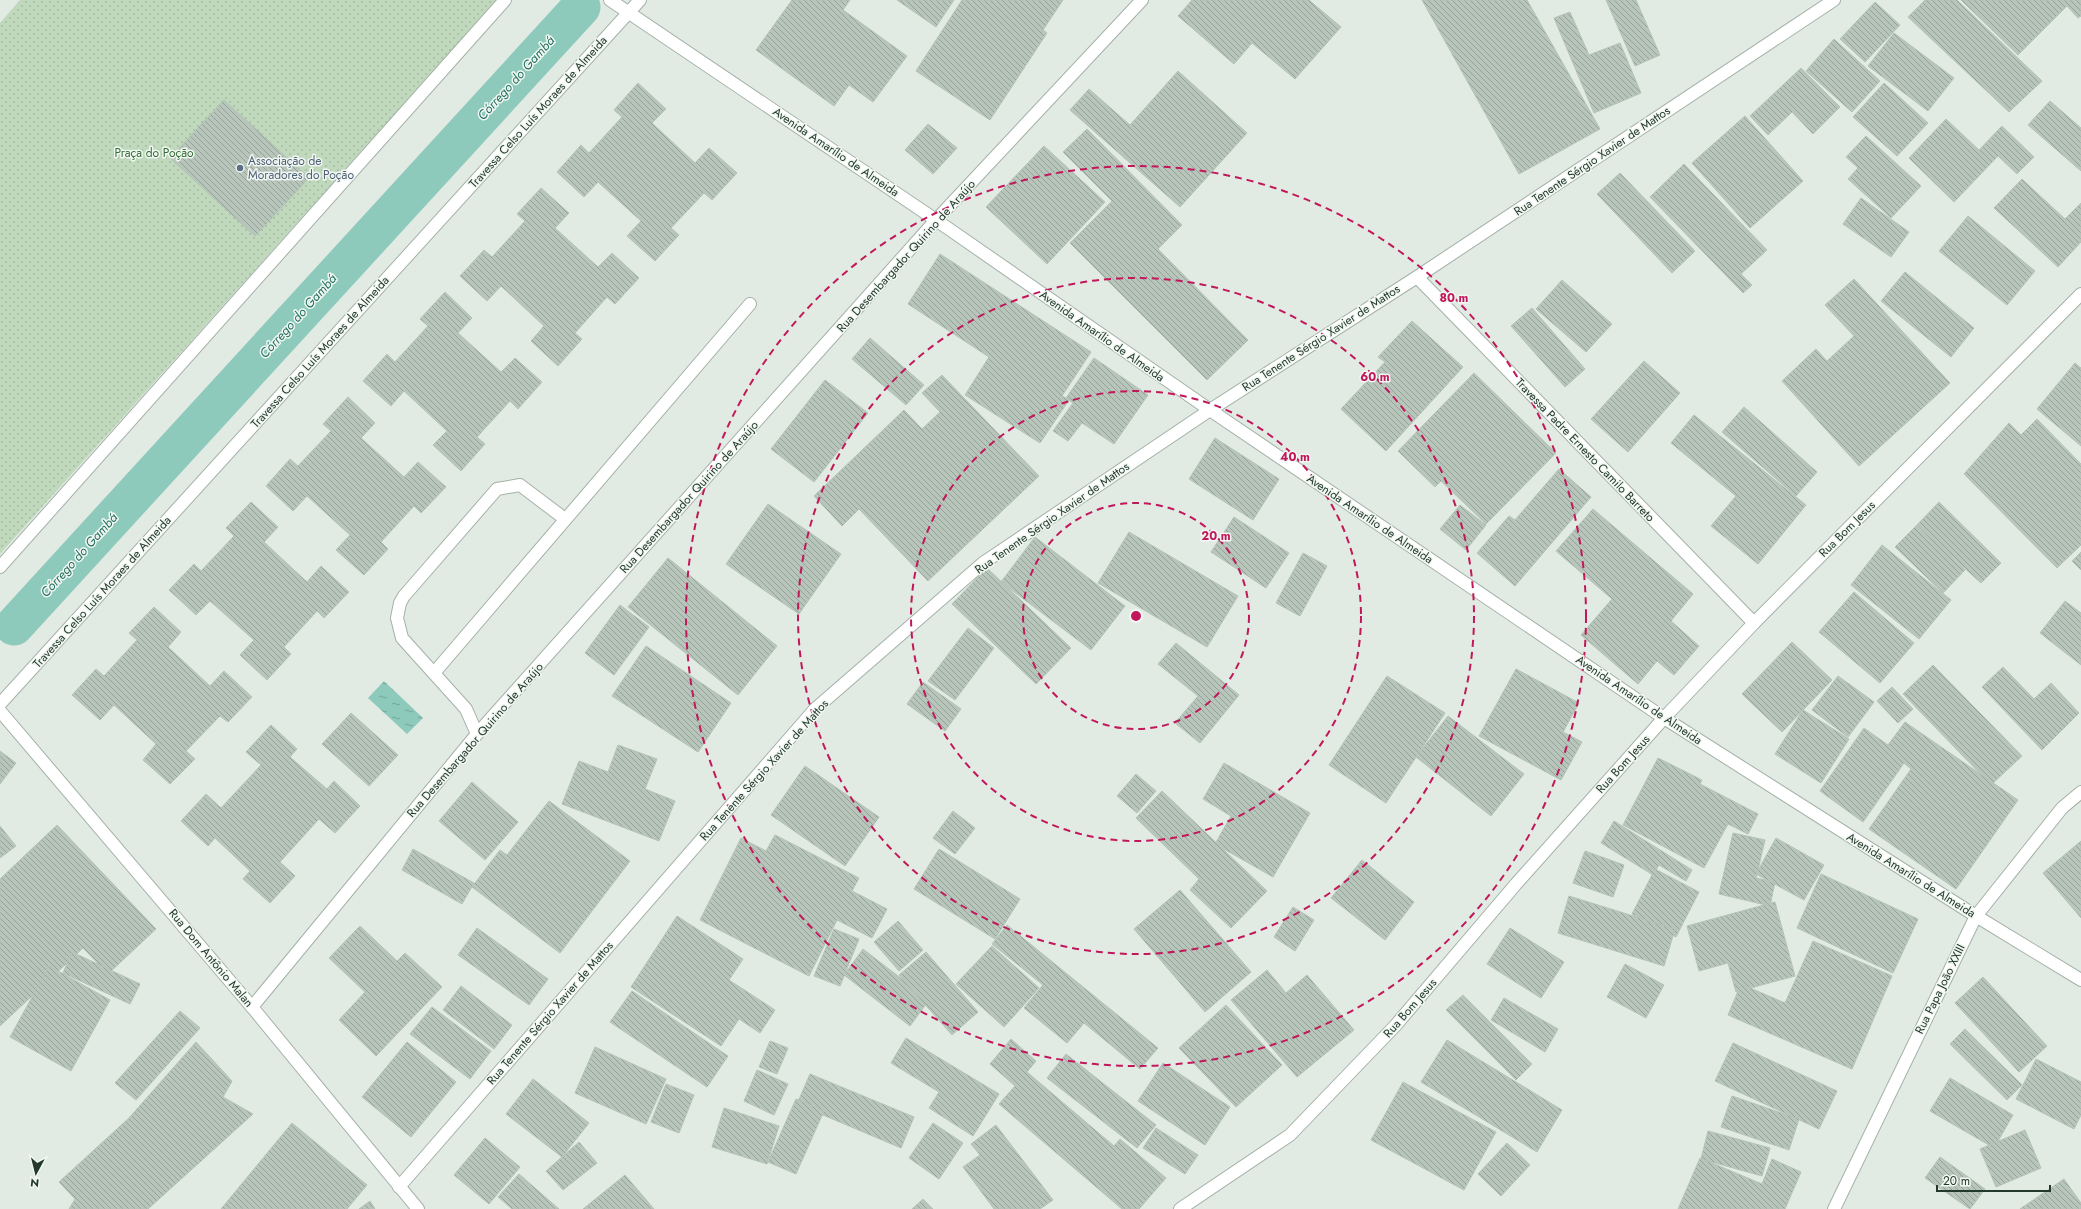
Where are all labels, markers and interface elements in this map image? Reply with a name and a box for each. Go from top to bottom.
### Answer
street label: Travessa Celso Luís Moraes de Almeida [465,32,612,192]
water label: Córrego do Gambá [473,32,559,124]
street label: Rua Tenente Sérgio Xavier de Mattos [1510,102,1674,220]
street label: Avenida Amarílio de Almeida [769,103,903,201]
park label: Praça do Poção [114,144,194,162]
place label: Associação de Moradores do Poção [248,152,354,184]
marker: Associação de Moradores do Poção [235,163,245,173]
street label: Rua Desembargador Quirino de Araújo [832,175,980,336]
water label: Córrego do Gambá [255,270,341,362]
street label: Travessa Celso Luís Moraes de Almeida [247,272,394,432]
street label: Rua Tenente Sérgio Xavier de Mattos [1238,280,1404,396]
street label: Avenida Amarílio de Almeida [1036,286,1168,386]
text: 80 m [1440,289,1469,307]
text: 60 m [1360,368,1390,386]
street label: Travessa Padre Ernesto Camilo Barreto [1511,374,1659,526]
street label: Rua Desembargador Quirino de Araújo [615,416,763,577]
text: 40 m [1280,448,1310,466]
street label: Rua Tenente Sérgio Xavier de Mattos [971,457,1133,578]
street label: Avenida Amarílio de Almeida [1303,470,1437,568]
street label: Rua Bom Jesus [1815,496,1880,561]
water label: Córrego do Gambá [36,509,122,601]
street label: Travessa Celso Luís Moraes de Almeida [29,512,176,672]
text: 20 m [1201,527,1231,545]
centre of rings [1129,609,1143,623]
street label: Avenida Amarílio de Almeida [1572,651,1706,749]
street label: Rua Desembargador Quirino de Araújo [403,658,548,821]
street label: Rua Tenente Sérgio Xavier de Mattos [695,695,833,845]
street label: Rua Bom Jesus [1592,730,1654,797]
street label: Avenida Amarílio de Almeida [1843,828,1979,922]
street label: Rua Dom Antônio Malan [164,905,258,1011]
street label: Rua Tenente Sérgio Xavier de Mattos [482,937,618,1089]
street label: Rua Papa João XXIII [1910,941,1970,1037]
street label: Rua Bom Jesus [1379,974,1441,1042]
north arrow [16,1153,56,1193]
scale bar [1937,1167,2050,1193]
text: 20 m [1943,1172,1970,1190]
text: N [29,1174,40,1191]

